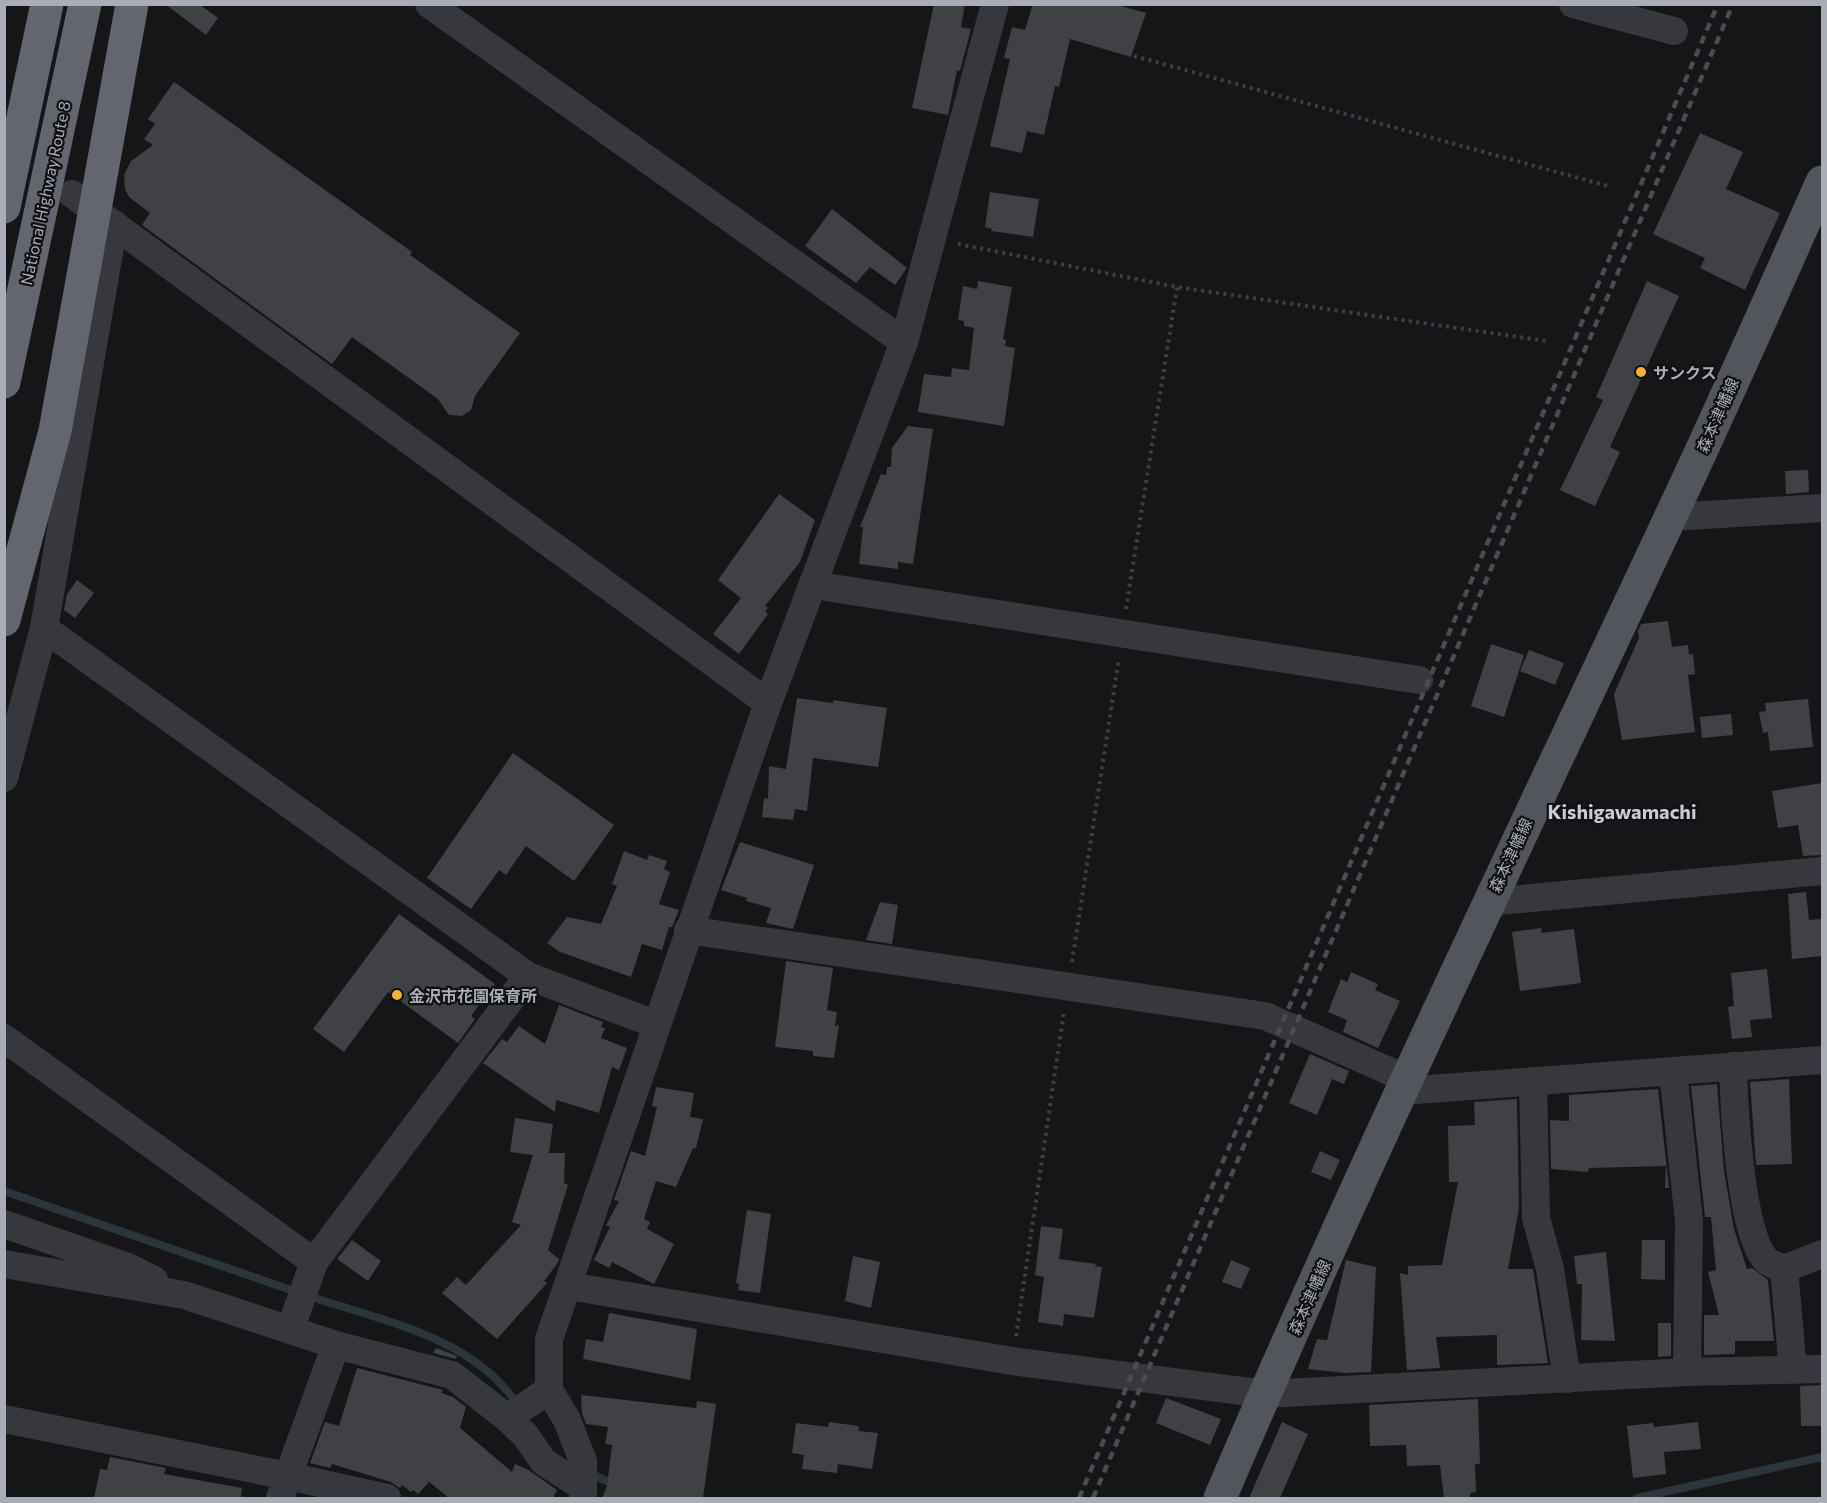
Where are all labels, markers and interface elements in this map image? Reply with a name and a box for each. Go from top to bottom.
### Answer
street label: National Highway Route 8 [16,99,74,287]
place label: サンクス [1653,363,1717,382]
marker: サンクス [1634,365,1648,379]
street label: 森本津幡線 [1692,375,1742,455]
district label: Kishigawamachi [1548,799,1696,823]
street label: 森本津幡線 [1484,815,1536,895]
place label: 金沢市花園保育所 [409,986,537,1005]
marker: 金沢市花園保育所 [390,988,404,1002]
street label: 森本津幡線 [1284,1257,1334,1337]

